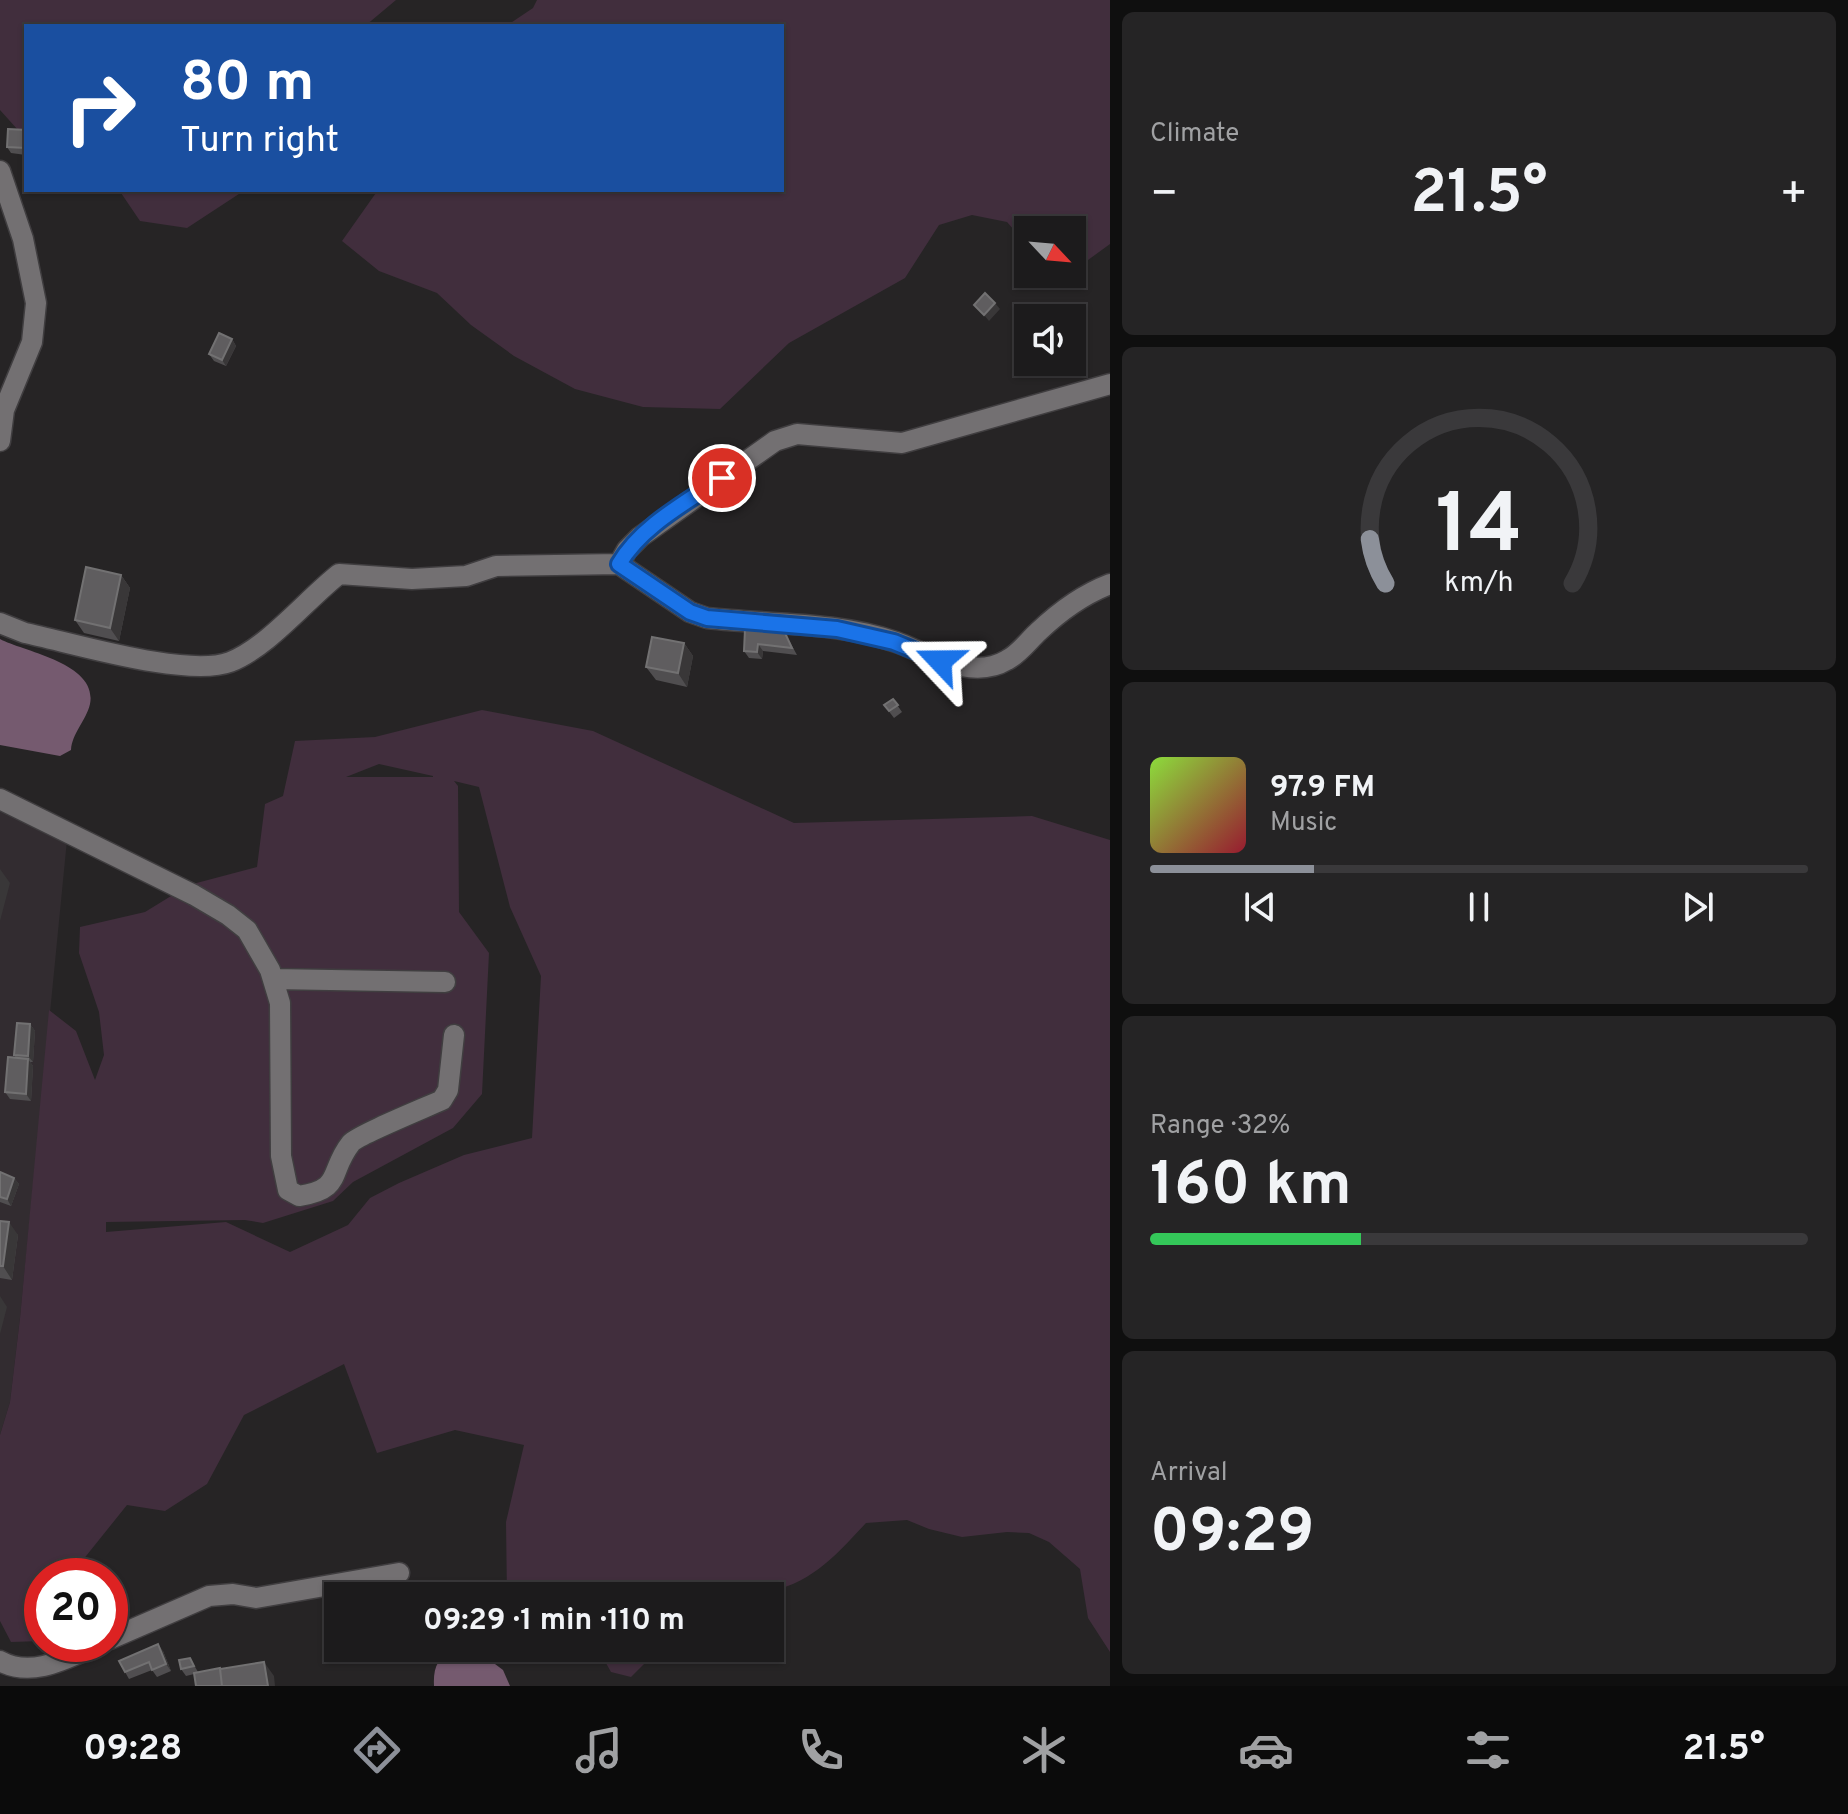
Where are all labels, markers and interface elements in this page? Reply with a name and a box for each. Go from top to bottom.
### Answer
text: 80 m [180,50,314,120]
icon: right [48,56,152,160]
text: Climate [1150,118,1239,151]
text: Turn right [180,119,339,165]
text: 21.5° [1410,158,1548,234]
text: − [1150,168,1178,224]
text: + [1780,168,1808,224]
north arrow [1014,216,1086,288]
map controls [1014,216,1086,376]
button: sound [1014,304,1086,376]
pin [688,444,756,512]
icon: arrive [700,456,744,500]
text: 14 [1436,477,1522,582]
text: km/h [1444,566,1514,602]
position arrow [898,619,982,703]
text: 97.9 FM [1270,770,1375,807]
text: Music [1270,807,1337,840]
icon: previous [1238,885,1282,929]
icon: pause [1457,885,1501,929]
icon: next [1676,885,1720,929]
text: Range · 32% [1150,1110,1290,1143]
text: 160 km [1150,1150,1352,1226]
text: Arrival [1150,1457,1228,1490]
text: 09:29 [1150,1497,1314,1573]
speed limit sign: 20 [24,1558,128,1662]
text: 09:29 · 1 min · 110 m [423,1603,685,1640]
icon: directions [349,1722,405,1778]
icon: music [571,1722,627,1778]
icon: phone [793,1722,849,1778]
icon: climate [1016,1722,1072,1778]
icon: car [1238,1722,1294,1778]
icon: filters [1460,1722,1516,1778]
text: 09:28 [83,1727,182,1773]
text: 21.5° [1682,1727,1765,1773]

